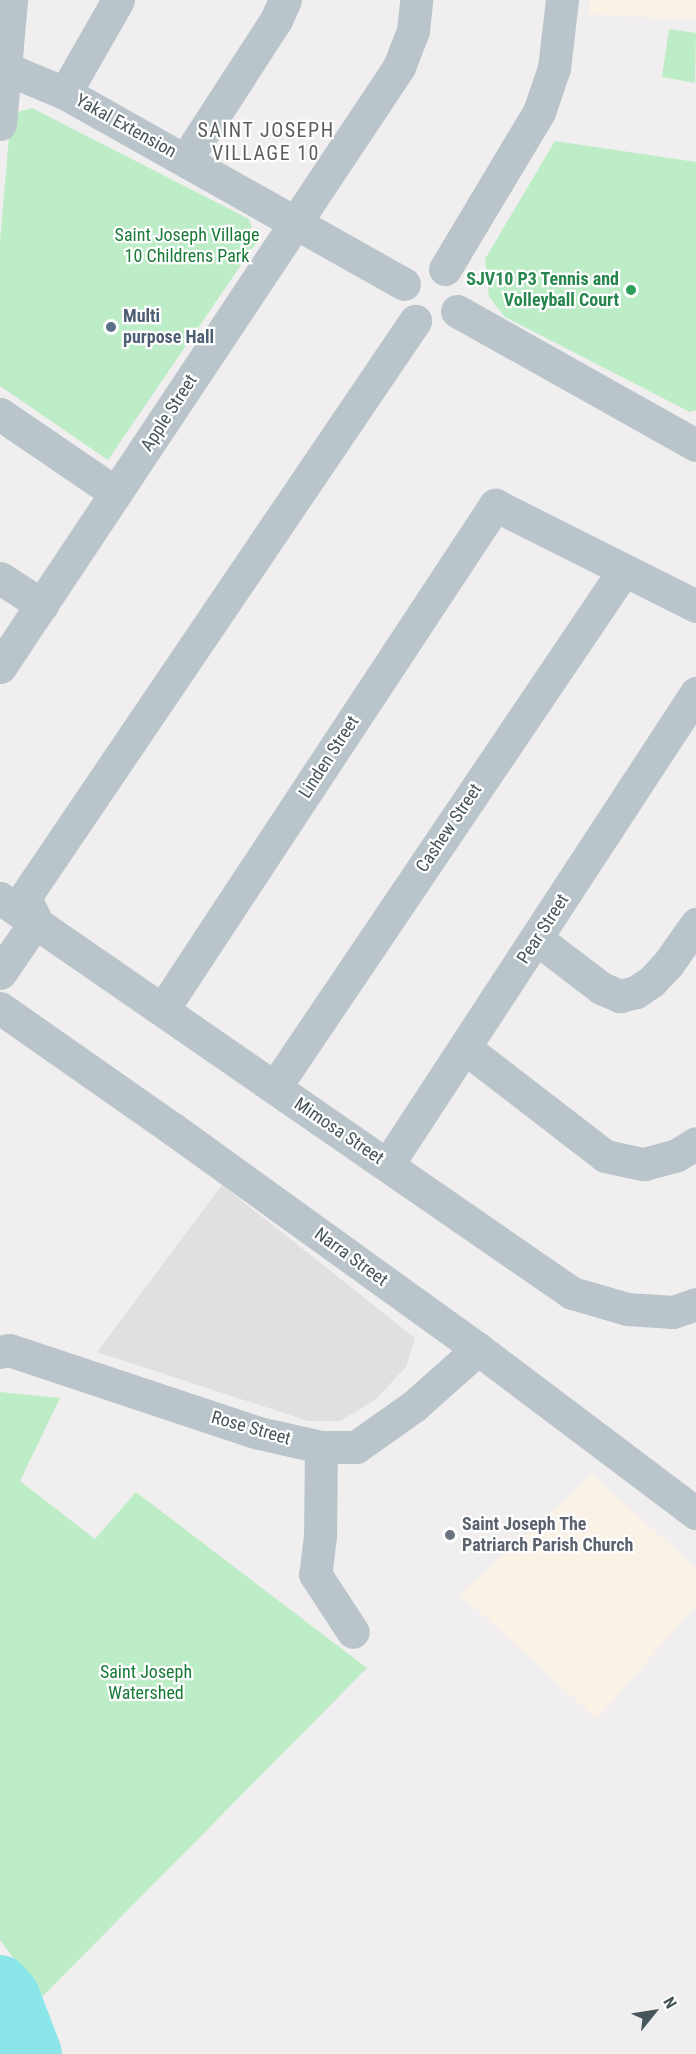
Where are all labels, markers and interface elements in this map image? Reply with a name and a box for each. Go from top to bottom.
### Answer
street label: Yakal Extension [72,89,180,163]
district label: SAINT JOSEPH VILLAGE 10 [197,119,335,166]
park label: Saint Joseph Village 10 Childrens Park [115,225,259,268]
place label: SJV10 P3 Tennis and Volleyball Court [466,269,619,312]
marker: SJV10 P3 Tennis and Volleyball Court [624,283,638,297]
place label: Multi purpose Hall [123,306,214,348]
marker: Multi purpose Hall [104,320,118,334]
street label: Apple Street [136,371,202,455]
street label: Linden Street [294,712,364,802]
street label: Cashew Street [411,780,487,876]
street label: Pear Street [513,890,573,968]
street label: Mimosa Street [290,1093,388,1169]
street label: Narra Street [310,1223,392,1291]
street label: Rose Street [209,1406,293,1450]
place label: Saint Joseph The Patriarch Parish Church [462,1514,633,1556]
marker: Saint Joseph The Patriarch Parish Church [443,1528,457,1542]
park label: Saint Joseph Watershed [100,1662,192,1704]
north arrow [624,1982,684,2042]
text: N [659,1994,681,2012]

